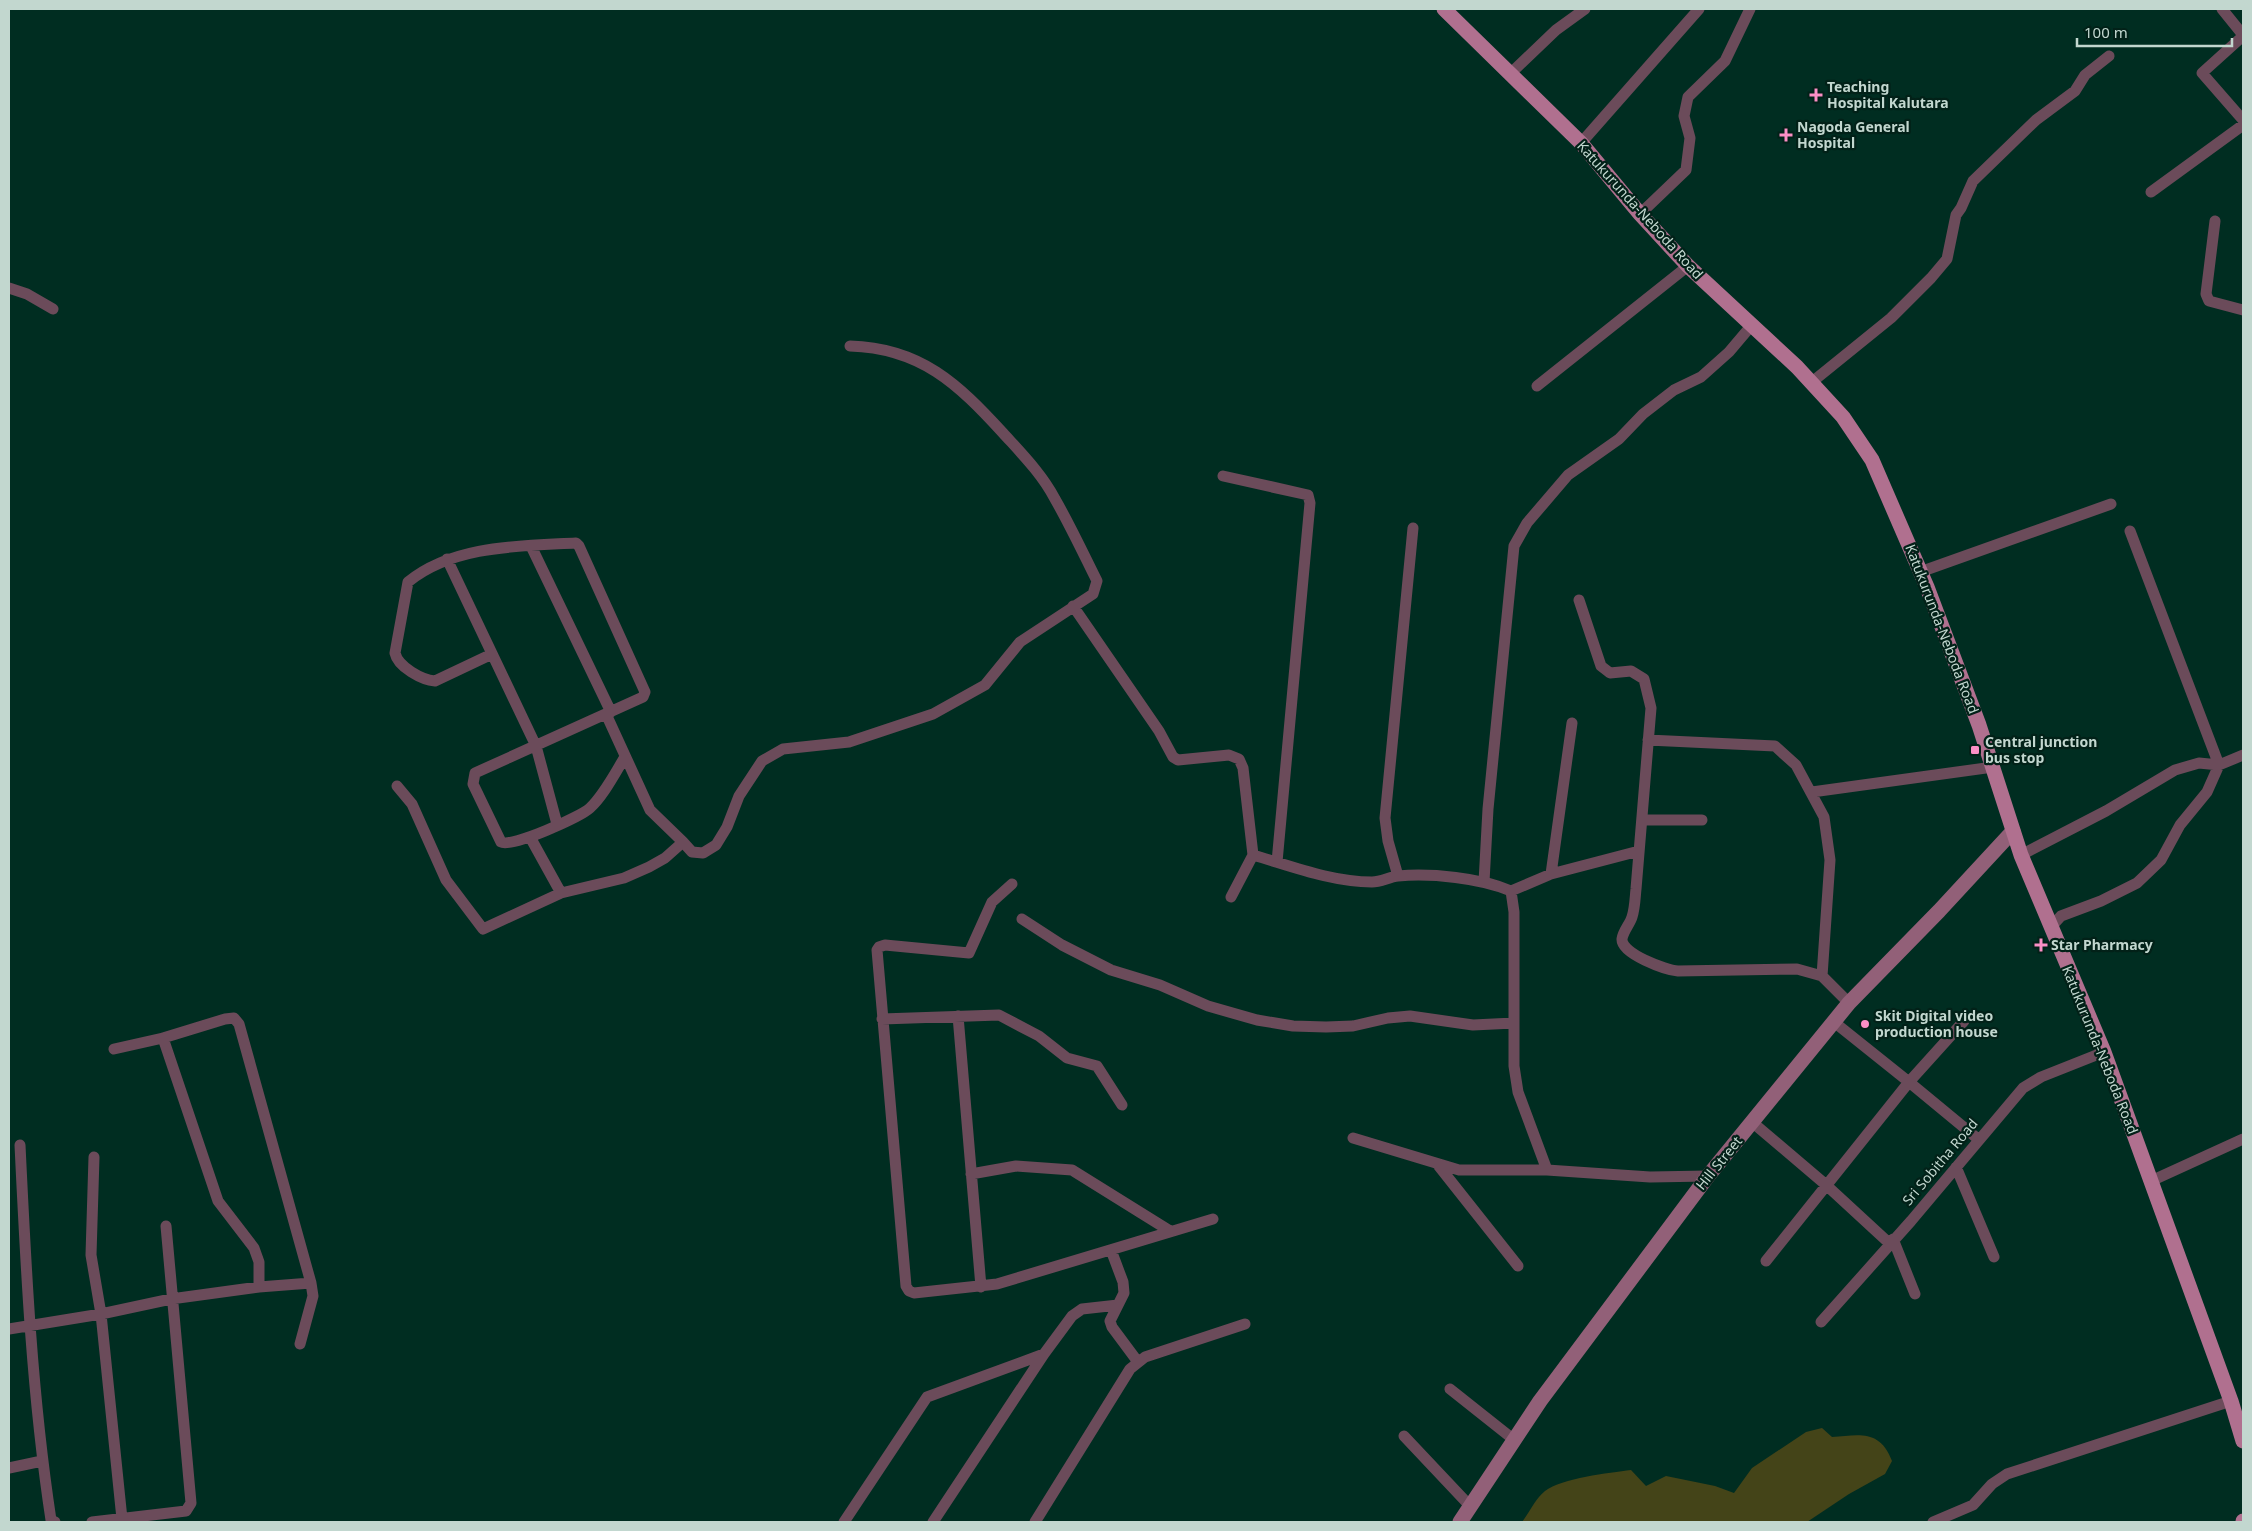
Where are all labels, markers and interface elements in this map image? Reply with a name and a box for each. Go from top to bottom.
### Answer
scale bar [2077,15,2232,47]
text: 100 m [2084,22,2128,42]
place label: Teaching Hospital Kalutara [1827,77,1949,112]
marker: Teaching Hospital Kalutara [1809,88,1823,102]
place label: Nagoda General Hospital [1797,117,1910,152]
marker: Nagoda General Hospital [1779,128,1793,142]
street label: Katukurunda-Neboda Road [1573,137,1708,283]
street label: Katukurunda-Neboda Road [1901,541,1984,716]
place label: Central junction bus stop [1985,732,2097,767]
marker: Central junction bus stop [1969,744,1981,756]
place label: Star Pharmacy [2051,935,2153,954]
marker: Star Pharmacy [2035,939,2047,951]
street label: Katukurunda-Neboda Road [2058,963,2143,1137]
place label: Skit Digital video production house [1875,1006,1998,1041]
marker: Skit Digital video production house [1859,1018,1871,1030]
street label: Sri Sobitha Road [1898,1114,1982,1209]
street label: Hill Street [1691,1132,1746,1194]

